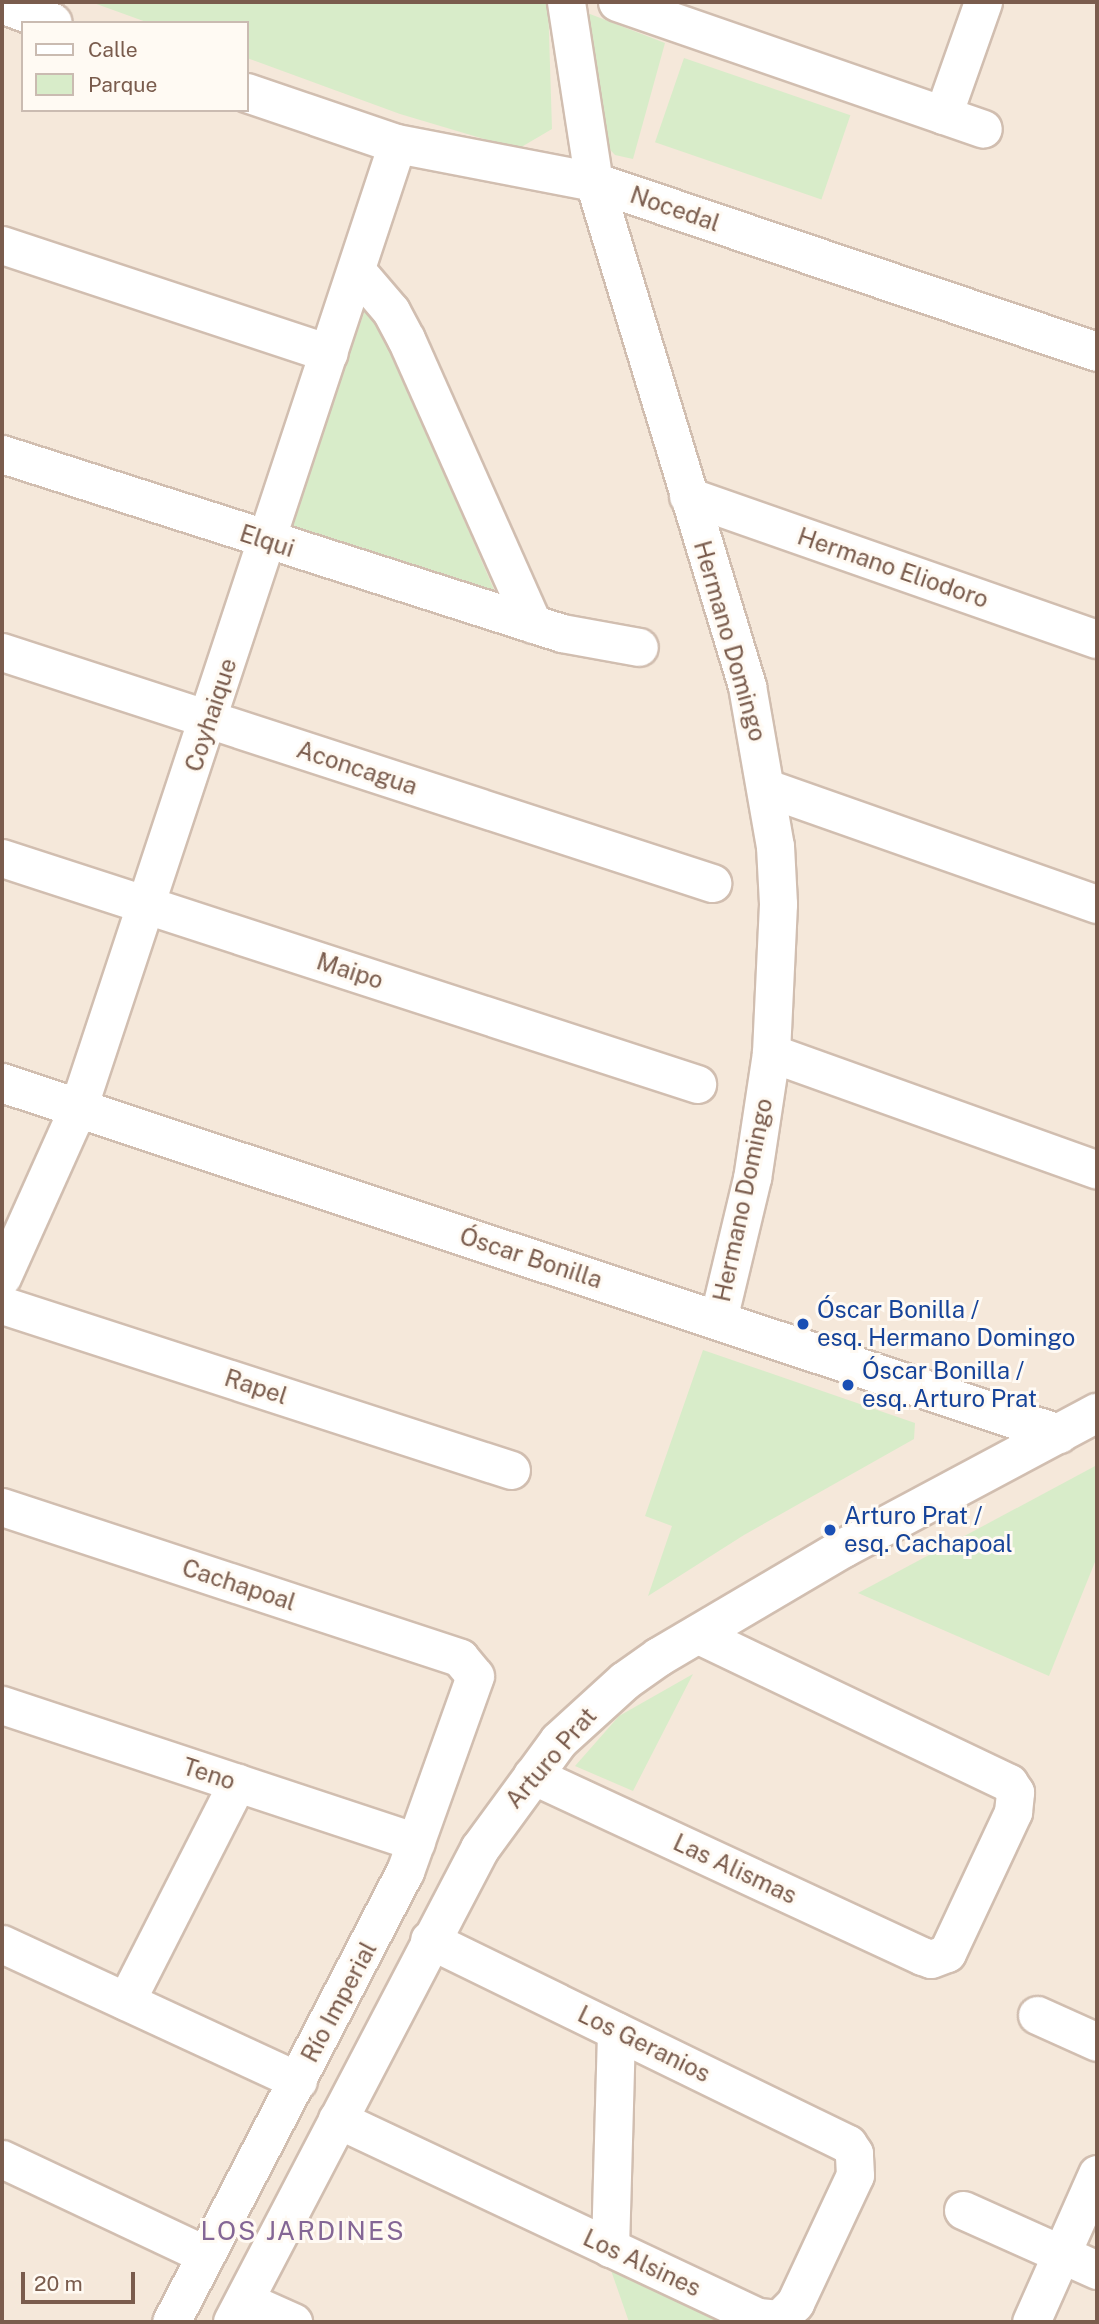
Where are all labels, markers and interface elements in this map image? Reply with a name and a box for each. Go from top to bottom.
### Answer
legend [21,21,248,112]
text: Calle [88,37,138,62]
text: Parque [88,72,157,97]
street label: Nocedal [626,180,724,238]
street label: Elqui [236,519,298,563]
street label: Hermano Eliodoro [794,522,992,614]
street label: Hermano Domingo [688,537,772,745]
street label: Coyhaique [179,655,243,775]
street label: Aconcagua [293,735,421,801]
street label: Maipo [313,947,387,995]
street label: Hermano Domingo [707,1096,779,1304]
street label: Óscar Bonilla [456,1221,606,1295]
place label: Óscar Bonilla / esq. Hermano Domingo [817,1296,1076,1352]
marker: Óscar Bonilla / esq. Hermano Domingo [795,1316,811,1332]
place label: Óscar Bonilla / esq. Arturo Prat [862,1357,1037,1413]
street label: Rapel [221,1363,291,1411]
marker: Óscar Bonilla / esq. Arturo Prat [840,1377,856,1393]
place label: Arturo Prat / esq. Cachapoal [844,1502,1013,1558]
marker: Arturo Prat / esq. Cachapoal [822,1522,838,1538]
street label: Cachapoal [179,1553,299,1617]
street label: Arturo Prat [499,1702,603,1814]
street label: Teno [179,1752,239,1796]
street label: Las Alismas [669,1828,801,1910]
street label: Río Imperial [295,1937,383,2067]
street label: Los Geranios [573,2000,715,2088]
district label: LOS JARDINES [202,2215,404,2247]
street label: Los Alsines [579,2223,705,2303]
scale bar [24,2258,138,2302]
text: 20 m [34,2271,83,2296]

